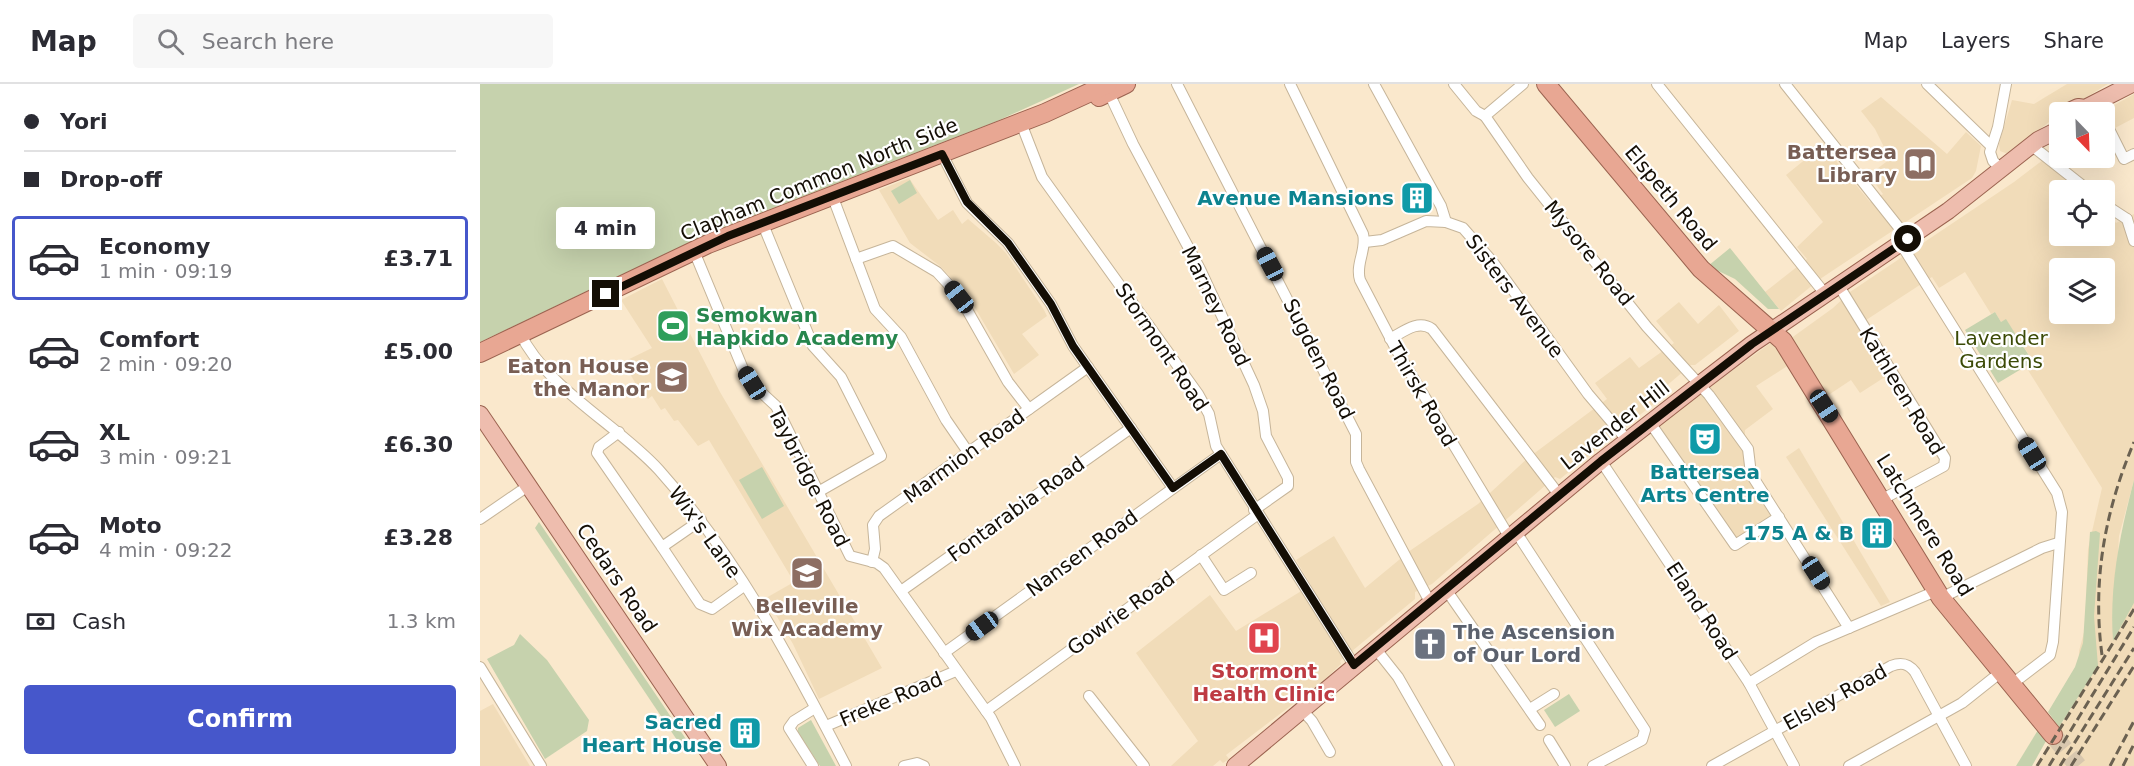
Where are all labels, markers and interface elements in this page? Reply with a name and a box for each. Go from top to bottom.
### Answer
search box [133,14,553,68]
text: Map [30,25,97,58]
icon: search [154,25,187,58]
text: Search here [202,29,334,54]
text: Map [1864,29,1908,53]
text: Layers [1941,29,2010,53]
text: Share [2043,29,2104,53]
north arrow [2049,102,2115,168]
map controls [2049,102,2115,324]
text: Yori [60,109,107,134]
street label: Clapham Common North Side [677,112,961,246]
street label: Elspeth Road [1620,140,1722,256]
place label: Battersea Library [1787,140,1897,187]
library icon: Battersea Library [1902,146,1938,182]
text: Drop-off [60,167,162,192]
building icon: Avenue Mansions [1399,180,1435,216]
button: locate [2049,180,2115,246]
place label: Avenue Mansions [1197,186,1394,210]
street label: Mysore Road [1539,196,1639,310]
callout: 4 min [556,207,656,249]
text: 4 min [574,216,637,240]
route start [1894,225,1921,252]
street label: Sisters Avenue [1461,230,1569,362]
icon: car [27,231,81,285]
text: Economy [99,234,210,259]
street label: Marney Road [1177,242,1255,370]
car [1254,244,1286,284]
text: £3.71 [383,246,453,271]
button: layers [2049,258,2115,324]
text: 1 min · 09:19 [99,259,233,283]
car [941,277,977,317]
street label: Stormont Road [1110,278,1214,416]
route end [592,280,619,307]
street label: Sugden Road [1278,295,1360,423]
place label: Semokwan Hapkido Academy [696,303,898,350]
sports icon: Semokwan Hapkido Academy [655,308,691,344]
street label: Kathleen Road [1854,323,1950,459]
icon: car [27,324,81,378]
park label: Lavender Gardens [1954,326,2048,373]
text: Comfort [99,327,199,352]
street label: Thirsk Road [1382,336,1462,451]
text: £5.00 [383,339,453,364]
text: 2 min · 09:20 [99,352,233,376]
place label: Eaton House the Manor [507,354,649,401]
school or university icon: Eaton House the Manor [654,359,690,395]
car [735,363,769,403]
street label: Lavender Hill [1556,375,1674,475]
car [1806,386,1842,426]
street label: Taybridge Road [763,402,855,551]
street label: Marmion Road [899,404,1029,508]
icon: car [27,417,81,471]
text: XL [99,420,130,445]
theatre icon: Battersea Arts Centre [1687,421,1723,457]
text: £6.30 [383,432,453,457]
car [2015,434,2049,474]
text: 3 min · 09:21 [99,445,233,469]
street label: Latchmere Road [1872,449,1978,601]
street label: Fontarabia Road [943,451,1089,567]
place label: Battersea Arts Centre [1640,460,1770,507]
street label: Wix's Lane [664,482,746,582]
street label: Nansen Road [1022,505,1142,601]
icon: car [27,510,81,564]
text: Moto [99,513,162,538]
building icon: 175 A & B [1859,515,1895,551]
street label: Cedars Road [572,519,662,637]
place label: 175 A & B [1743,521,1854,545]
text: £3.28 [383,525,453,550]
text: 4 min · 09:22 [99,538,233,562]
car [1799,553,1833,593]
school or university icon: Belleville Wix Academy [789,555,825,591]
street label: Eland Road [1661,557,1743,665]
street label: Gowrie Road [1063,566,1179,660]
place label: Belleville Wix Academy [731,594,883,641]
icon: cash [24,605,57,638]
car [962,608,1002,644]
text: Cash [72,609,126,634]
text: 1.3 km [387,609,456,633]
hospital icon: Stormont Health Clinic [1246,620,1282,656]
place label: The Ascension of Our Lord [1453,620,1615,667]
church icon: The Ascension of Our Lord [1412,626,1448,662]
place label: Stormont Health Clinic [1193,659,1335,706]
street label: Elsley Road [1779,659,1891,735]
street label: Freke Road [836,666,946,732]
button: Confirm [24,685,456,754]
place label: Sacred Heart House [582,710,722,757]
building icon: Sacred Heart House [727,715,763,751]

